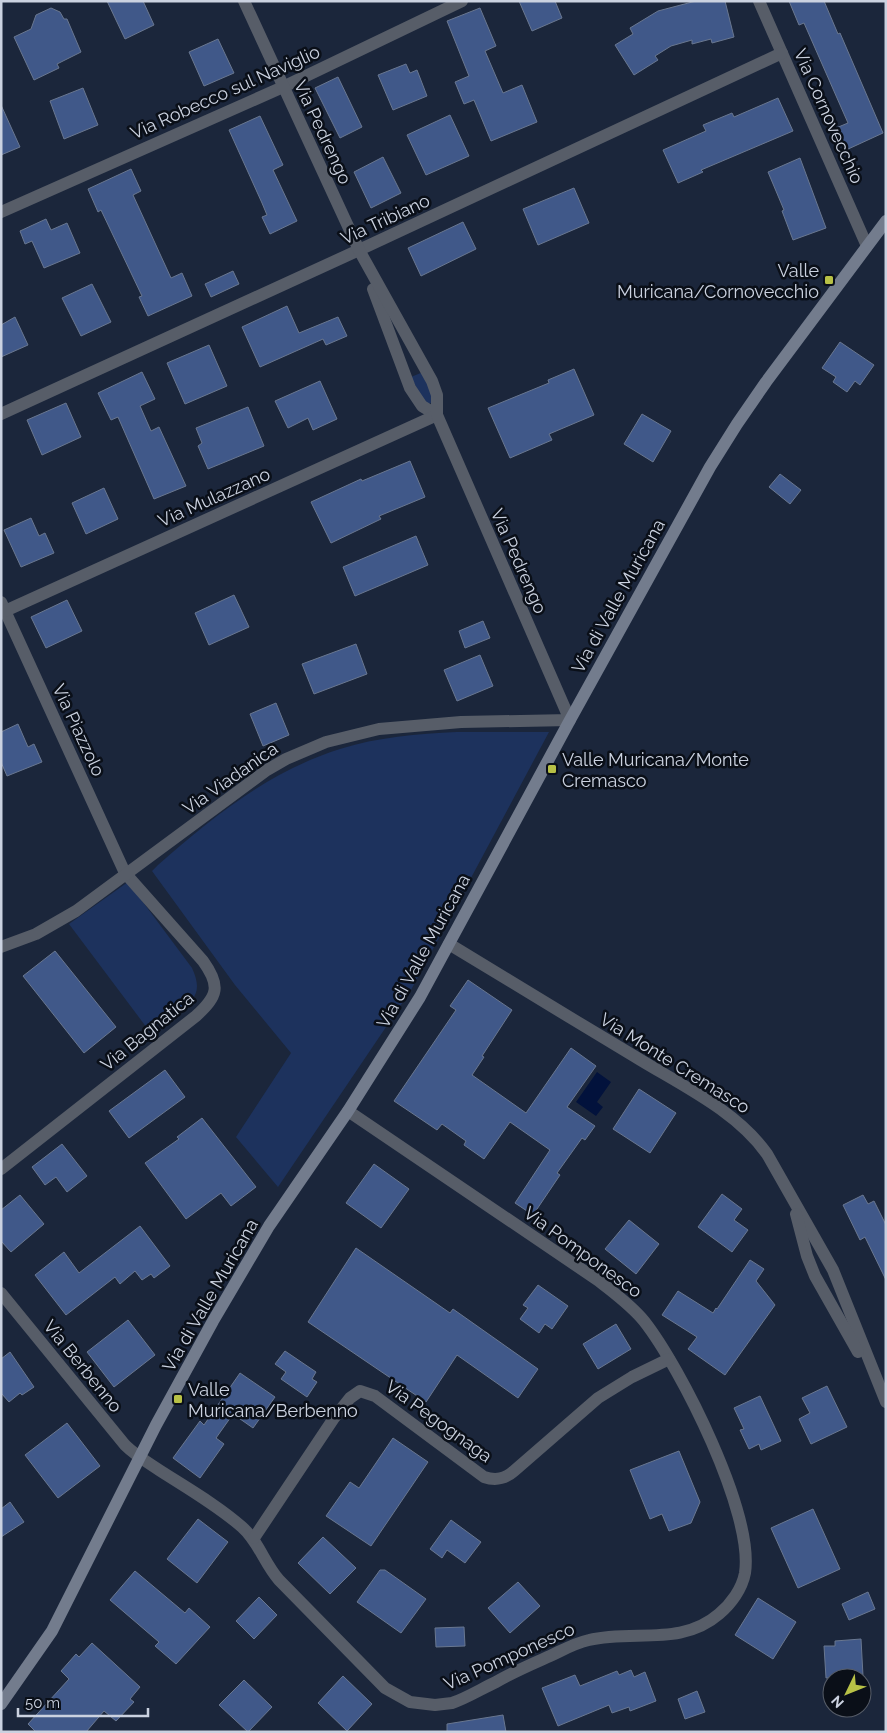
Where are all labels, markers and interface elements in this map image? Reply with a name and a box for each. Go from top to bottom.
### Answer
street label: Via Robecco sul Naviglio [127,41,323,143]
street label: Via Cornovecchio [790,45,868,187]
street label: Via Pedrengo [290,77,356,188]
street label: Via Tribiano [337,189,433,249]
place label: Valle Muricana/Cornovecchio [617,260,819,302]
marker: Valle Muricana/Cornovecchio [823,274,835,286]
street label: Via Mulazzano [155,463,274,531]
street label: Via Pedrengo [487,505,552,617]
street label: Via di Valle Muricana [567,516,669,676]
street label: Via Piazzolo [48,681,110,780]
street label: Via Viadanica [179,738,281,818]
place label: Valle Muricana/Monte Cremasco [562,749,749,791]
marker: Valle Muricana/Monte Cremasco [546,763,558,775]
street label: Via di Valle Muricana [372,871,474,1031]
street label: Via Bagnatica [96,987,198,1075]
street label: Via Monte Cremasco [596,1008,754,1118]
street label: Via Pomponesco [520,1202,646,1302]
street label: Via di Valle Muricana [158,1215,262,1375]
street label: Via Berbenno [39,1316,127,1417]
street label: Via Pegognaga [382,1375,496,1467]
place label: Valle Muricana/Berbenno [188,1379,358,1421]
marker: Valle Muricana/Berbenno [172,1393,184,1405]
street label: Via Pomponesco [440,1618,578,1694]
north arrow [822,1668,872,1718]
scale bar [18,1686,148,1718]
text: N [828,1693,847,1711]
text: 50 m [25,1694,60,1712]

